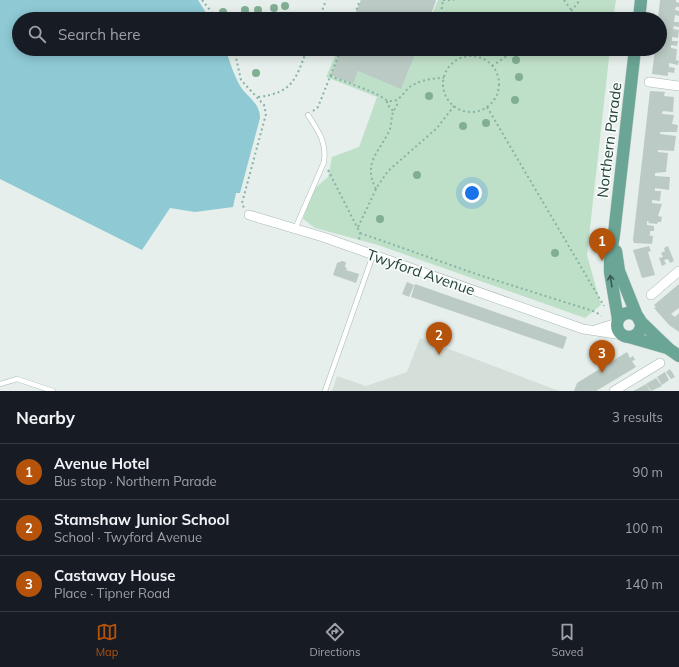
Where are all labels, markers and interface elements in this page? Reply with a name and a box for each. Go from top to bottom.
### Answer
search box [12,12,667,56]
icon: search [26,23,48,45]
text: Search here [58,25,140,44]
street label: Northern Parade [593,81,625,199]
your location [462,183,482,203]
pin: 1 [589,228,615,261]
street label: Twyford Avenue [364,245,478,299]
one-way arrow [607,275,615,288]
pin: 2 [426,322,452,355]
pin: 3 [589,340,615,373]
text: Nearby [16,407,75,428]
text: 3 results [612,409,663,425]
text: Avenue Hotel [54,454,150,473]
text: 1 [25,464,33,480]
text: 90 m [633,464,663,480]
text: Bus stop · Northern Parade [54,473,217,489]
text: Stamshaw Junior School [54,510,229,529]
text: 2 [25,520,33,536]
text: 100 m [625,520,663,536]
text: School · Twyford Avenue [54,529,202,545]
text: Castaway House [54,566,175,585]
text: 3 [25,576,33,592]
text: 140 m [625,576,663,592]
text: Place · Tipner Road [54,585,170,601]
tab: Map [96,621,118,659]
tab: Directions [310,621,360,659]
tab: Saved [552,621,583,659]

